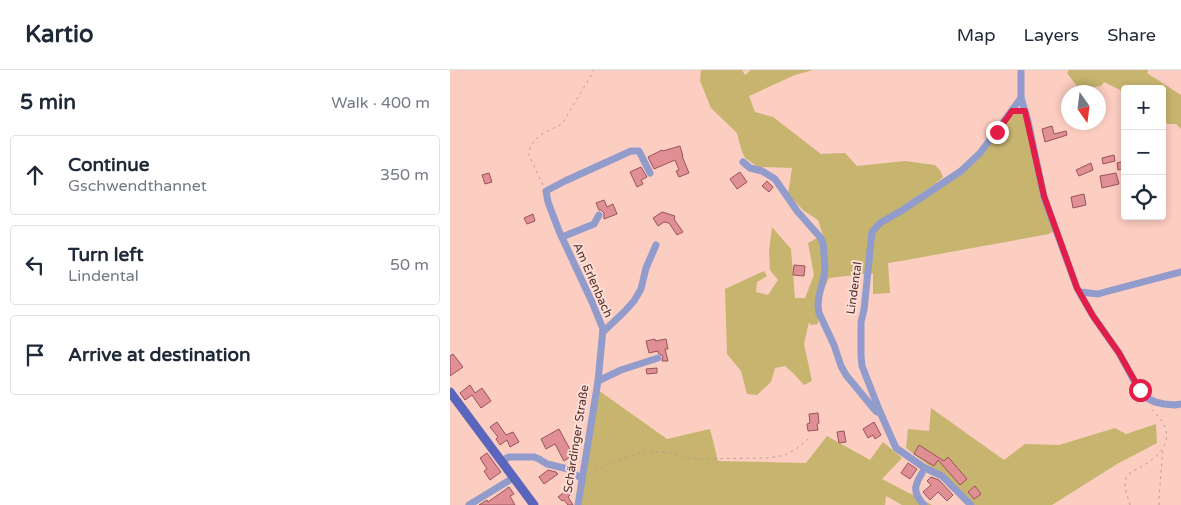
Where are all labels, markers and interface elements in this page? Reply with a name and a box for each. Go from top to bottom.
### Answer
text: Kartio [25,20,94,49]
text: Map [957,24,996,46]
text: Layers [1024,24,1079,46]
text: Share [1107,24,1156,46]
north arrow [1061,85,1106,130]
map controls [1121,85,1166,220]
button: + [1121,85,1166,130]
text: 5 min [20,90,76,115]
text: Walk · 400 m [331,93,430,113]
route end [986,121,1009,144]
button: − [1121,130,1166,175]
text: Continue [68,154,150,176]
icon: ahead [21,161,49,189]
text: 350 m [380,165,429,185]
button: locate [1121,175,1166,220]
text: Gschwendthannet [68,176,207,196]
street label: Am Erlenbach [570,240,616,320]
text: Turn left [68,244,144,266]
icon: left [21,251,49,279]
text: 50 m [390,255,429,275]
street label: Lindental [843,261,865,315]
text: Lindental [68,266,139,286]
icon: arrive [21,341,49,369]
text: Arrive at destination [68,344,251,366]
route start [1129,379,1152,402]
street label: Schärdinger Straße [561,384,591,494]

